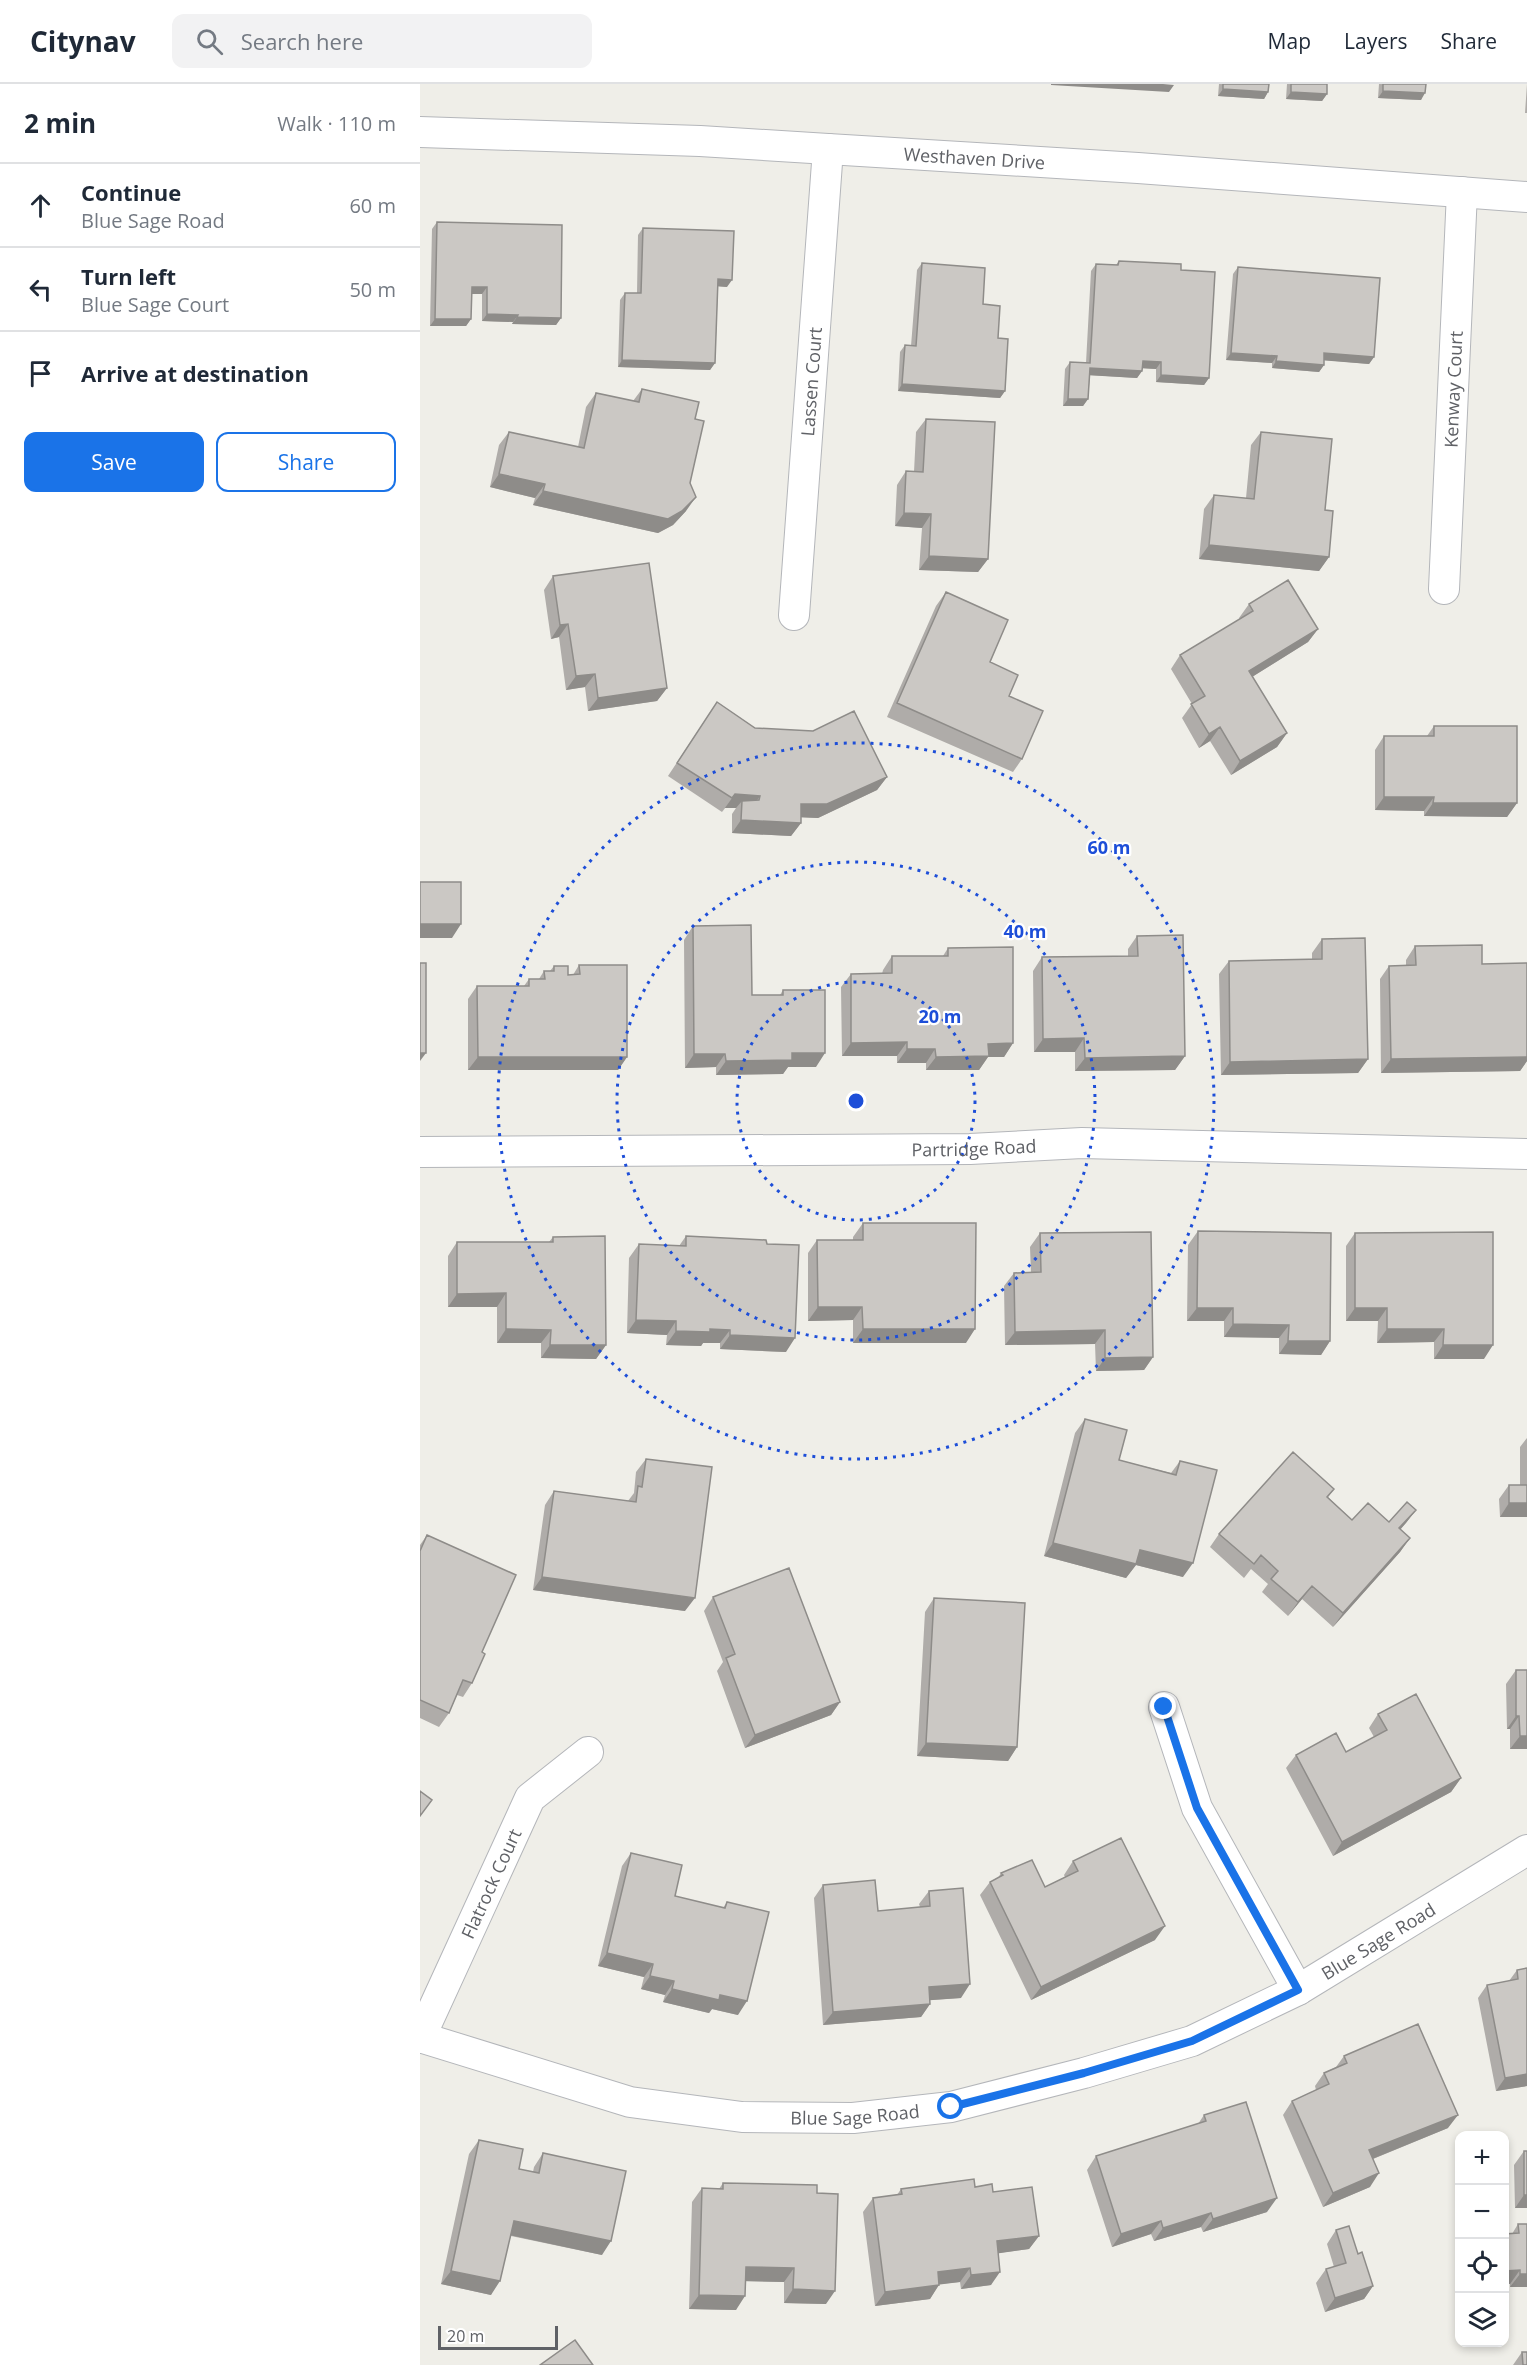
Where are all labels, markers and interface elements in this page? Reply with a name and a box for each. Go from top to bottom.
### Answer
search box [172,14,592,68]
text: Citynav [30,22,136,60]
icon: search [193,25,226,58]
text: Search here [241,26,363,56]
text: Map [1268,27,1311,55]
text: Layers [1344,27,1408,55]
text: Share [1441,27,1497,55]
text: 2 min [24,105,96,141]
text: Walk · 110 m [277,110,396,137]
street label: Westhaven Drive [903,142,1046,174]
text: Continue [81,177,181,207]
icon: ahead [24,189,57,222]
text: 60 m [349,192,396,219]
text: Blue Sage Road [81,207,225,234]
text: Turn left [81,261,176,291]
icon: left [24,273,57,306]
text: 50 m [349,276,396,303]
text: Blue Sage Court [81,291,229,318]
street label: Lassen Court [795,326,827,437]
street label: Kenway Court [1438,330,1468,448]
icon: arrive [24,357,57,390]
text: Arrive at destination [81,358,309,388]
button: Save [24,432,204,492]
button: Share [216,432,396,492]
text: 60 m [1088,835,1130,859]
text: 40 m [1004,919,1046,943]
text: 20 m [919,1004,961,1028]
centre of rings [846,1091,866,1111]
street label: Partridge Road [911,1133,1037,1161]
route end [1150,1693,1176,1719]
street label: Flatrock Court [455,1825,526,1942]
street label: Blue Sage Road [1317,1897,1440,1985]
route start [937,2093,963,2119]
street label: Blue Sage Road [790,2099,921,2130]
map controls [1455,2131,1509,2347]
button: + [1455,2131,1509,2185]
button: − [1455,2185,1509,2239]
button: locate [1455,2239,1509,2293]
button: layers [1455,2293,1509,2347]
scale bar [438,2323,558,2350]
text: 20 m [447,2325,484,2347]

